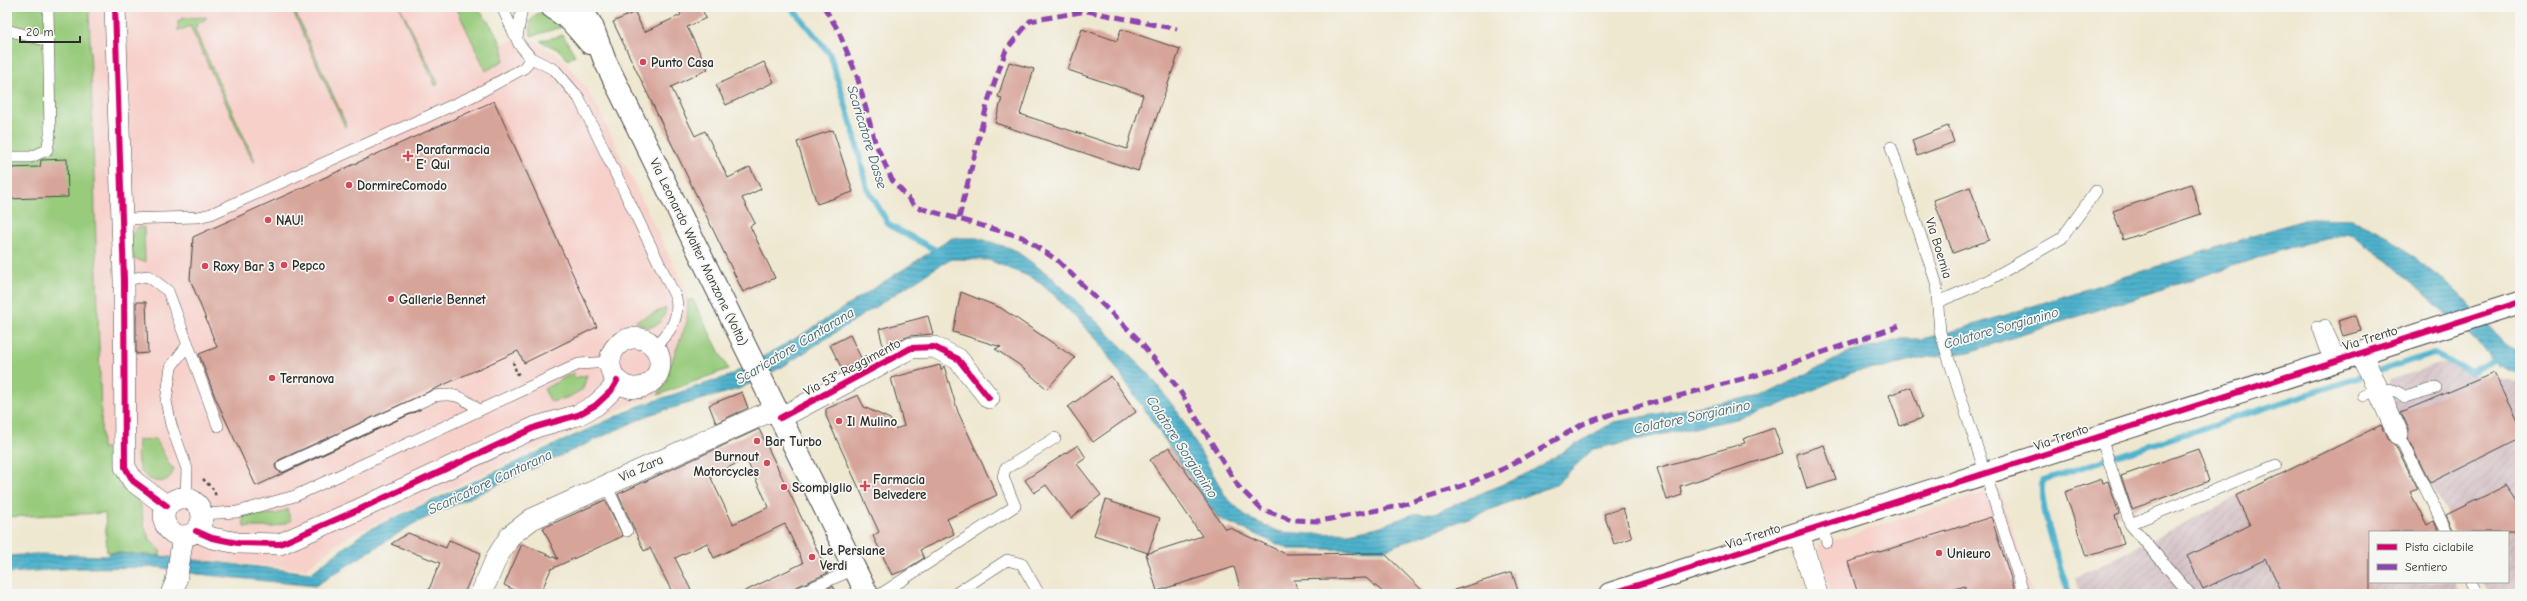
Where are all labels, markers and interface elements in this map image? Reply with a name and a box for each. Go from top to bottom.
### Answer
scale bar [20,18,80,44]
text: 20 m [26,25,54,39]
place label: Punto Casa [651,55,714,70]
marker: Punto Casa [638,57,648,67]
water label: Scaricatore Dasse [843,83,891,191]
place label: Parafarmacia E' Qui [416,142,490,172]
marker: Parafarmacia E' Qui [403,151,413,161]
street label: Via Leonardo Walter Manzone (Volta) [647,156,751,348]
place label: DormireComodo [357,178,447,193]
marker: DormireComodo [344,180,354,190]
place label: NAU! [276,213,304,228]
marker: NAU! [263,215,273,225]
street label: Via Boemia [1923,216,1955,280]
place label: Pepco [292,258,325,273]
place label: Roxy Bar 3 [213,259,275,274]
marker: Pepco [279,260,289,270]
marker: Roxy Bar 3 [200,261,210,271]
place label: Gallerie Bennet [399,292,487,307]
marker: Gallerie Bennet [386,294,396,304]
water label: Colatore Sorgianino [1942,303,2060,353]
water label: Scaricatore Cantarana [733,304,857,388]
street label: Via Trento [2341,323,2399,353]
street label: Via 53° Reggimento [801,335,903,399]
place label: Terranova [280,371,334,386]
marker: Terranova [267,373,277,383]
water label: Colatore Sorgianino [1143,393,1221,501]
water label: Colatore Sorgianino [1632,396,1752,438]
place label: Il Mulino [847,414,897,429]
marker: Il Mulino [834,416,844,426]
street label: Via Trento [2032,421,2090,453]
place label: Bar Turbo [765,434,822,449]
marker: Bar Turbo [752,436,762,446]
water label: Scaricatore Cantarana [425,446,555,518]
place label: Burnout Motorcycles [693,449,760,479]
street label: Via Zara [617,452,665,484]
marker: Burnout Motorcycles [762,458,772,468]
place label: Farmacia Belvedere [873,472,927,502]
place label: Scompiglio [792,480,853,495]
marker: Farmacia Belvedere [860,481,870,491]
marker: Scompiglio [779,482,789,492]
street label: Via Trento [1724,520,1782,552]
legend [2369,531,2509,583]
text: Pista ciclabile [2405,540,2474,554]
place label: Le Persiane Verdi [820,543,886,573]
place label: Unieuro [1947,546,1991,561]
marker: Unieuro [1934,548,1944,558]
marker: Le Persiane Verdi [807,552,817,562]
text: Sentiero [2405,560,2447,574]

